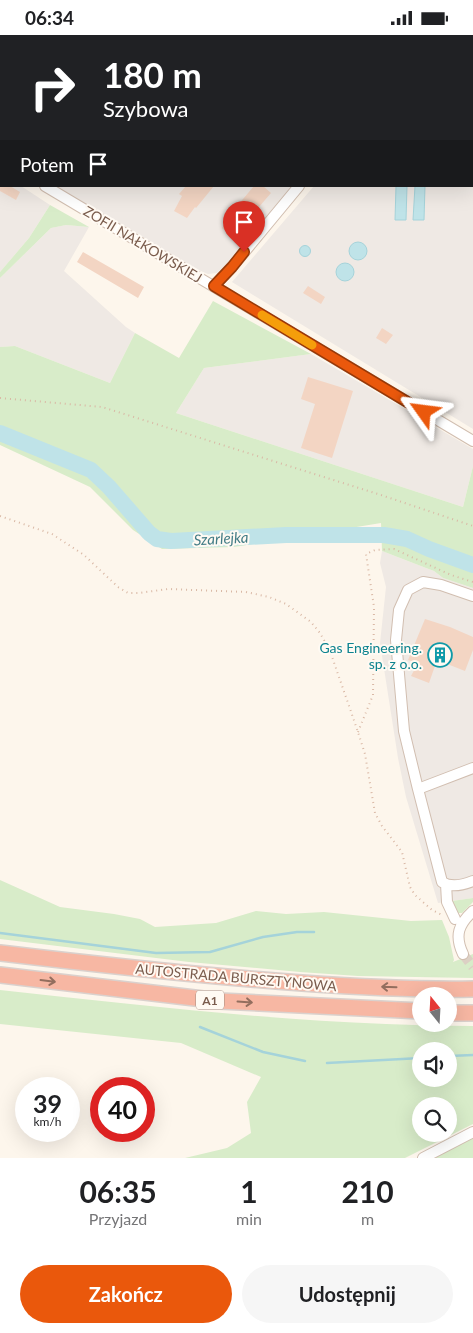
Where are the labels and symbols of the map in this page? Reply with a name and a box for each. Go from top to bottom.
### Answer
pin [223,201,265,252]
street label: ZOFII NAŁKOWSKIEJ [81,202,205,286]
position arrow [397,385,449,437]
water label: Szarlejka [193,528,249,548]
place label: Gas Engineering. sp. z o.o. [319,639,422,672]
building icon: Gas Engineering. sp. z o.o. [427,642,453,668]
street label: AUTOSTRADA BURSZTYNOWA [135,960,338,994]
one-way arrow [40,976,56,986]
one-way arrow [382,983,398,992]
north arrow [412,987,458,1033]
road number: A1 [196,991,224,1009]
one-way arrow [236,998,252,1007]
speed limit sign: 40 [90,1077,155,1142]

